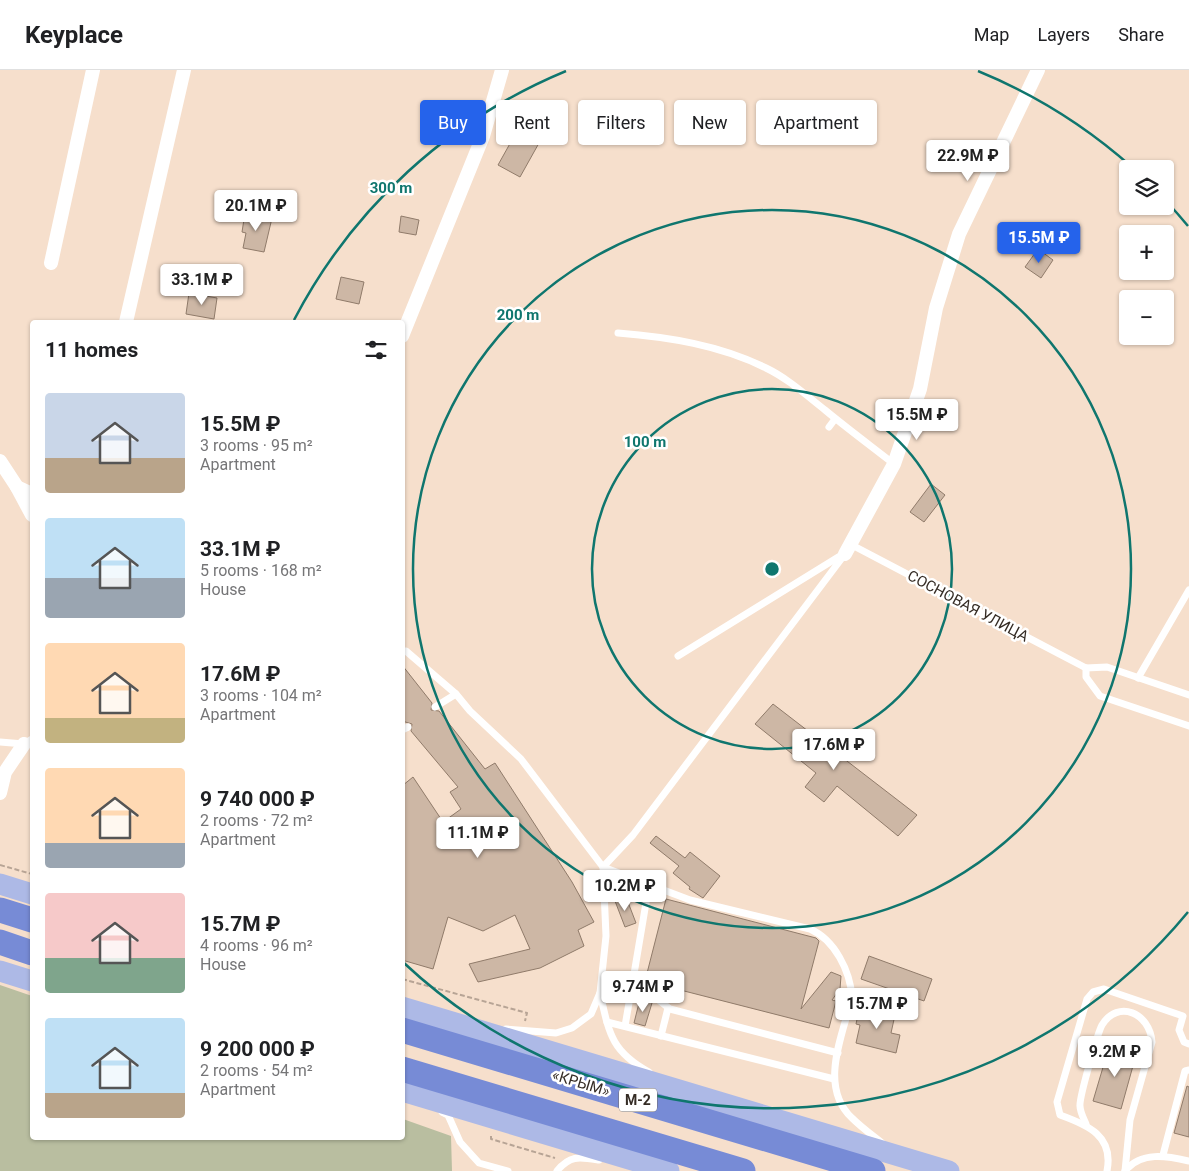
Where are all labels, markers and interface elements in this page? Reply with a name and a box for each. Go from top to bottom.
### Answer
text: Keyplace [25,21,123,49]
text: Map [974,24,1009,45]
text: Layers [1037,24,1090,45]
text: Share [1118,24,1164,45]
chip: Buy [420,100,486,145]
chip: Rent [496,100,568,145]
chip: Filters [578,100,664,145]
chip: New [674,100,746,145]
chip: Apartment [756,100,877,145]
pin: 22.9M ₽ [922,140,1014,182]
text: 22.9M ₽ [937,146,999,165]
map controls [1119,160,1174,345]
button: layers [1119,160,1174,215]
text: 300 m [370,179,412,197]
pin: 20.1M ₽ [210,190,302,232]
text: 20.1M ₽ [225,196,287,215]
pin: 15.5M ₽ [993,222,1085,264]
button: + [1119,225,1174,280]
text: 15.5M ₽ [1008,228,1070,247]
pin: 33.1M ₽ [156,264,248,306]
text: 33.1M ₽ [171,270,233,289]
button: − [1119,290,1174,345]
text: 200 m [497,306,539,324]
icon: filters [362,336,390,364]
text: 11 homes [45,338,138,362]
pin: 15.5M ₽ [871,398,963,441]
text: 15.5M ₽ [886,405,948,424]
text: 15.5M ₽ [200,412,281,436]
icon: home [85,413,145,473]
text: 100 m [624,433,666,451]
text: 3 rooms · 95 m² [200,436,313,455]
text: Apartment [200,455,276,474]
text: 33.1M ₽ [200,537,281,561]
icon: home [85,538,145,598]
centre of rings [763,560,781,578]
text: 5 rooms · 168 m² [200,561,322,580]
street label: СОСНОВАЯ УЛИЦА [904,566,1032,646]
text: House [200,580,246,599]
text: 17.6M ₽ [200,662,281,686]
icon: home [85,663,145,723]
text: 3 rooms · 104 m² [200,686,322,705]
text: Apartment [200,705,276,724]
pin: 17.6M ₽ [788,728,880,771]
text: 17.6M ₽ [803,735,865,754]
text: 9 740 000 ₽ [200,787,315,811]
icon: home [85,788,145,848]
text: 2 rooms · 72 m² [200,811,313,830]
pin: 11.1M ₽ [432,816,524,859]
text: 11.1M ₽ [447,823,509,842]
text: Apartment [200,830,276,849]
pin: 10.2M ₽ [579,870,671,912]
text: 10.2M ₽ [594,876,656,895]
text: 15.7M ₽ [200,912,281,936]
icon: home [85,913,145,973]
text: 4 rooms · 96 m² [200,936,313,955]
text: House [200,955,246,974]
pin: 9.74M ₽ [597,970,689,1013]
text: 9.74M ₽ [612,977,674,996]
pin: 15.7M ₽ [831,988,923,1030]
text: 15.7M ₽ [846,994,908,1013]
pin: 9.2M ₽ [1074,1036,1156,1078]
text: 9 200 000 ₽ [200,1037,315,1061]
icon: home [85,1038,145,1098]
text: 9.2M ₽ [1089,1042,1141,1061]
text: 2 rooms · 54 m² [200,1061,313,1080]
street label: «КРЫМ» [550,1066,612,1100]
text: Apartment [200,1080,276,1099]
road number: М-2 [619,1088,657,1112]

